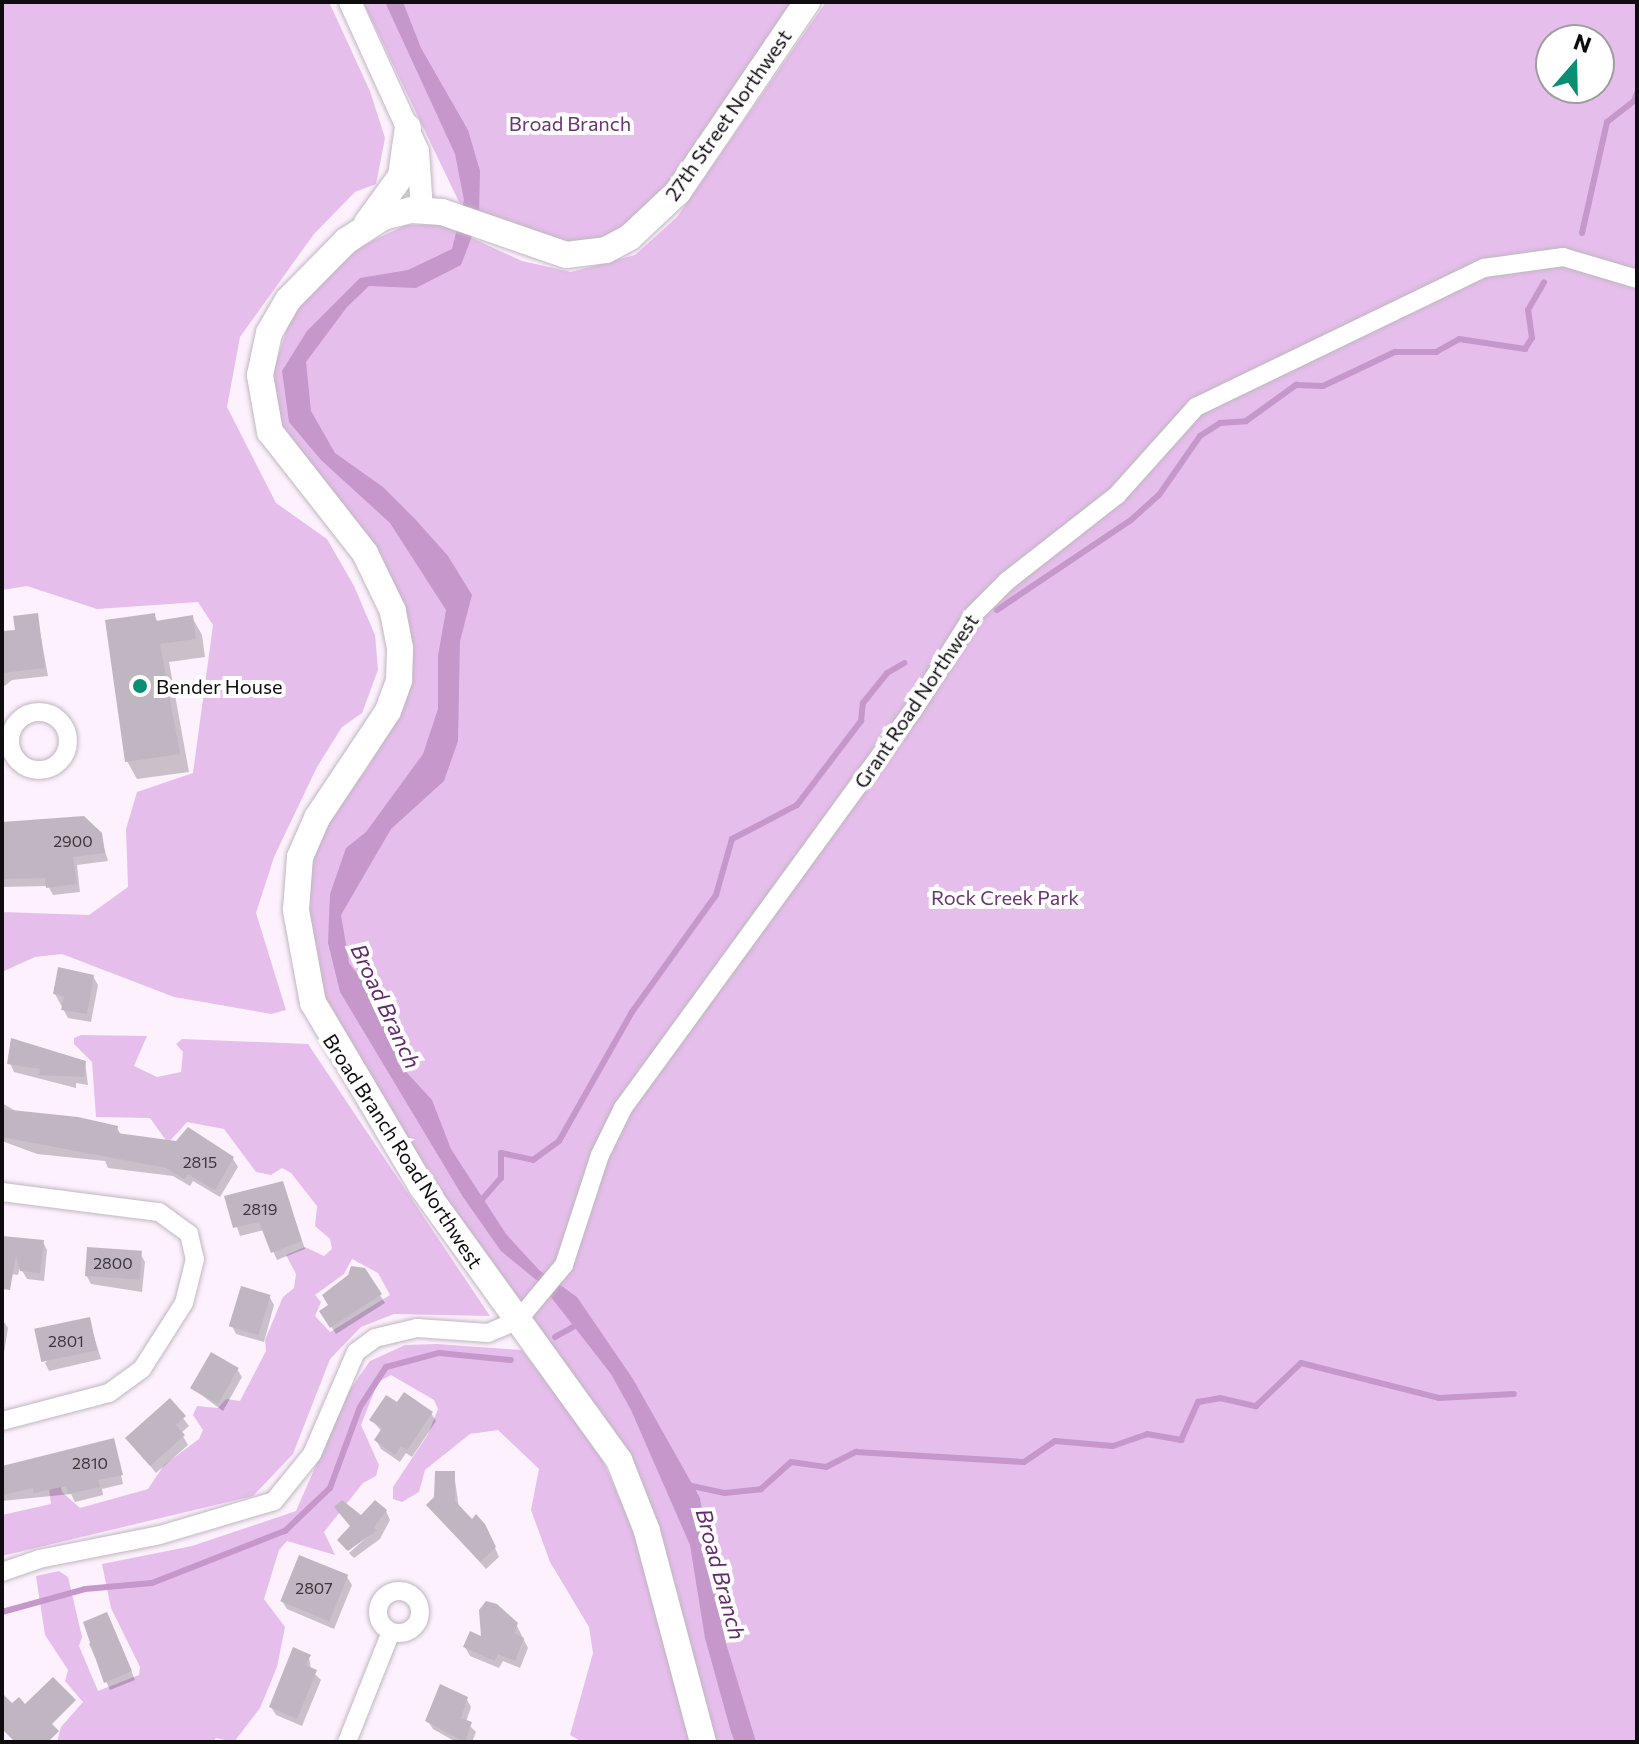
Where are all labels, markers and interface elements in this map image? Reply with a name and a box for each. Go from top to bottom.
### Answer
north arrow [1535,24,1615,104]
street label: 27th Street Northwest [660,25,796,205]
text: N [1570,27,1595,58]
park label: Broad Branch [509,111,631,135]
street label: Grant Road Northwest [849,609,983,793]
place label: Bender House [156,674,283,698]
marker: Bender House [131,677,149,695]
house number: 2900 [53,831,93,851]
park label: Rock Creek Park [931,885,1079,909]
water label: Broad Branch [346,939,426,1073]
street label: Broad Branch Road Northwest [318,1029,488,1273]
house number: 2815 [183,1152,217,1172]
house number: 2819 [242,1199,278,1219]
house number: 2800 [93,1253,133,1273]
house number: 2801 [48,1331,84,1351]
house number: 2810 [72,1453,108,1473]
water label: Broad Branch [691,1506,751,1642]
house number: 2807 [295,1578,333,1598]

